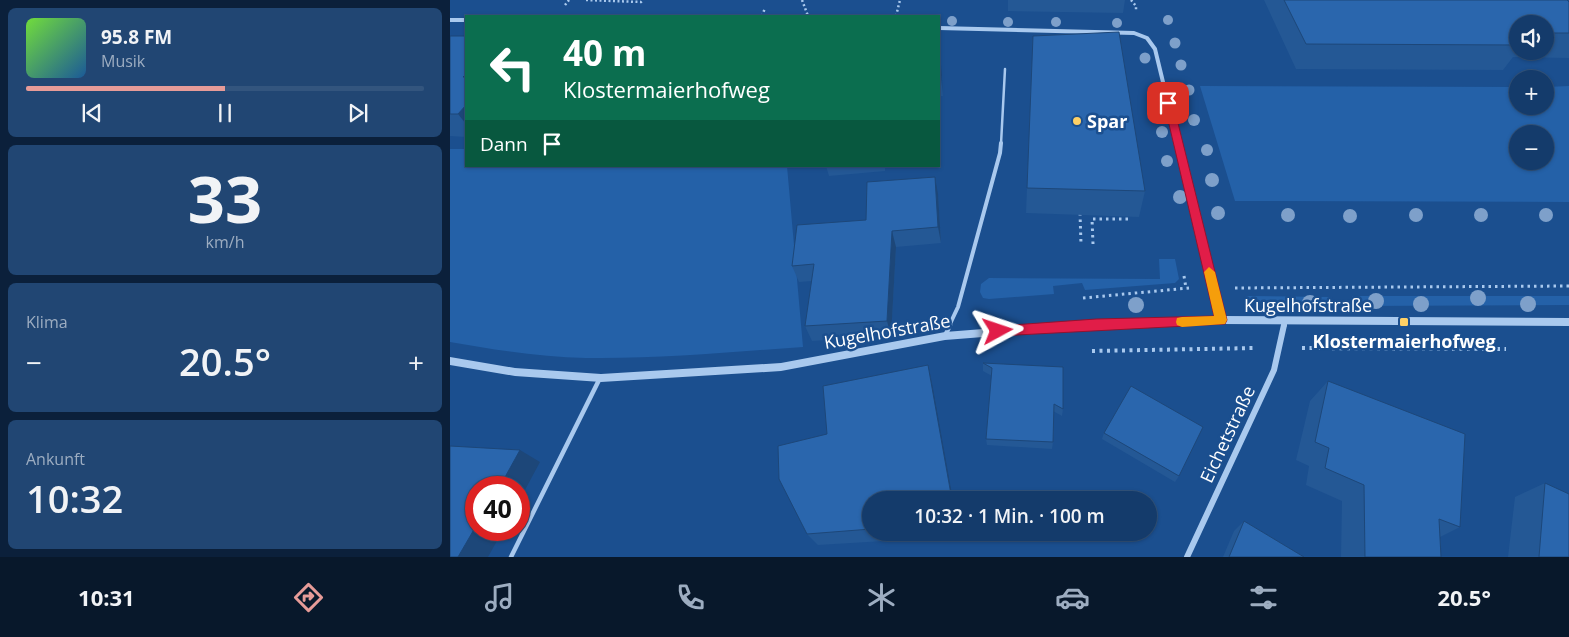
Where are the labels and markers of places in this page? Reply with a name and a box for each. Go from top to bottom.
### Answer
pin [1147,82,1189,124]
place label: Spar [1087,109,1127,133]
marker: Spar [1071,115,1083,127]
marker: Klostermaierhofweg [1398,316,1410,328]
place label: Klostermaierhofweg [1312,329,1496,353]

